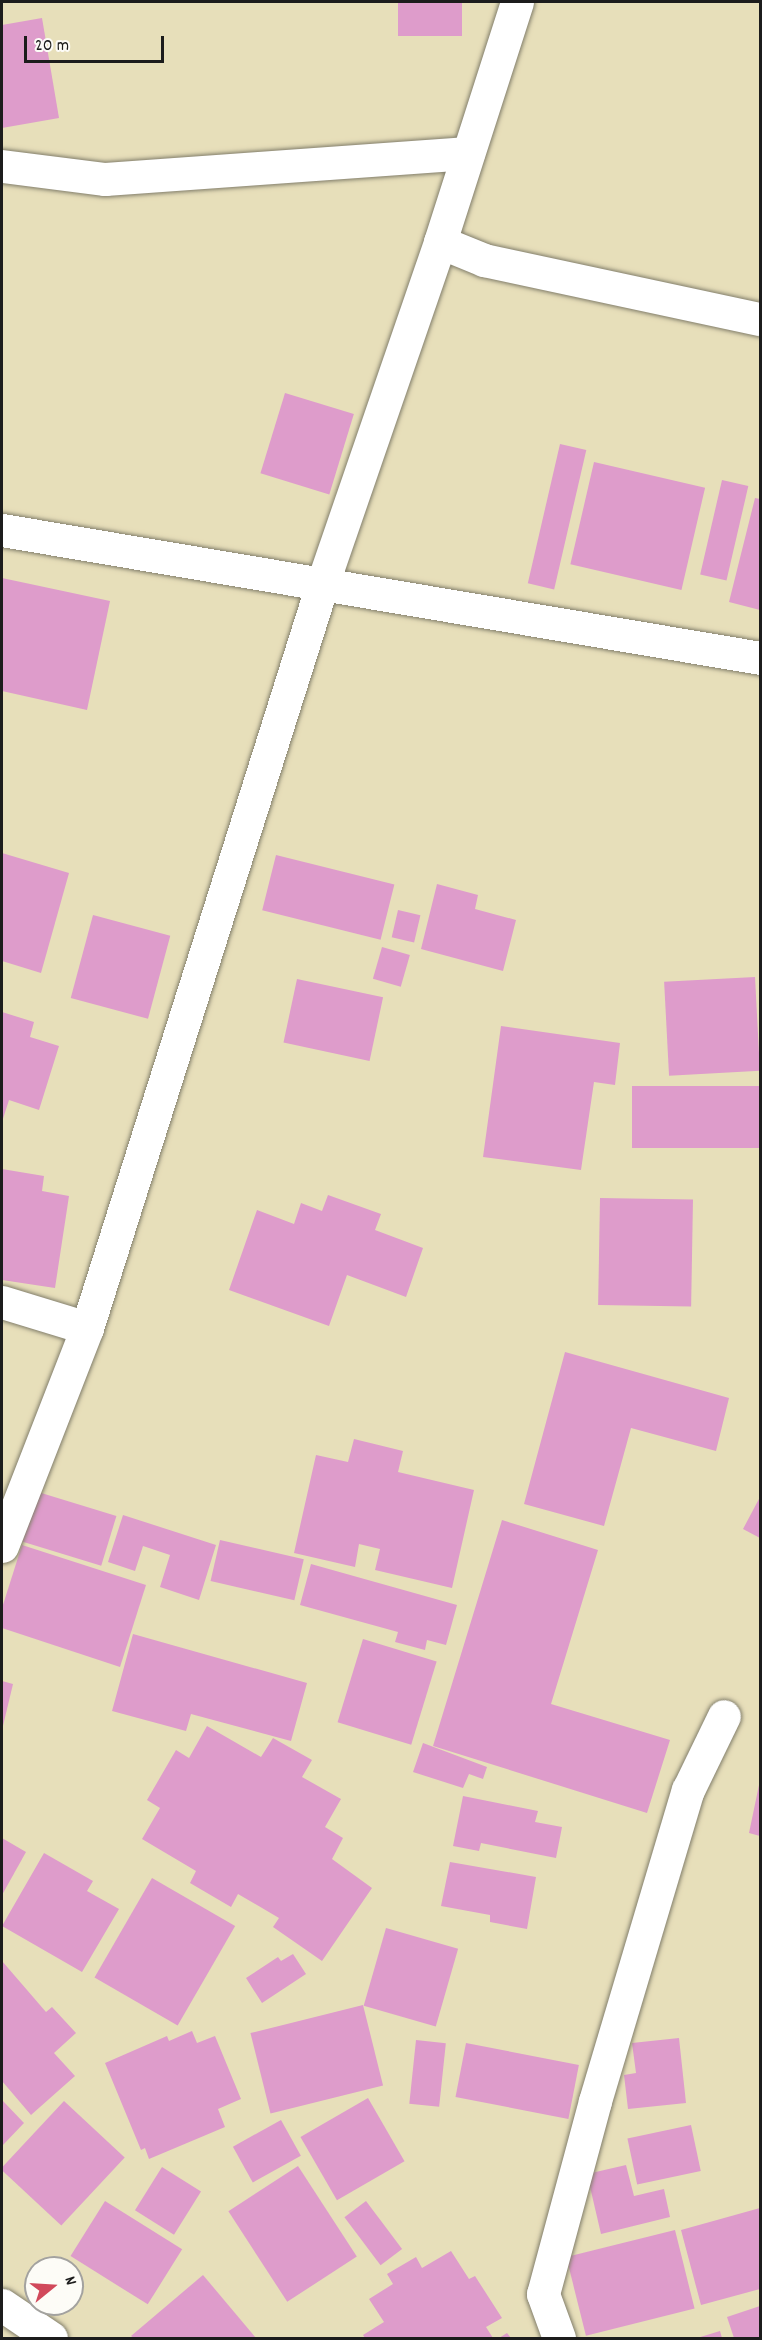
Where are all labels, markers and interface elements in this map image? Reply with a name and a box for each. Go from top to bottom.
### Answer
scale bar [27,24,166,62]
text: 20 m [35,34,69,59]
north arrow [24,2256,84,2316]
text: N [58,2274,82,2288]

